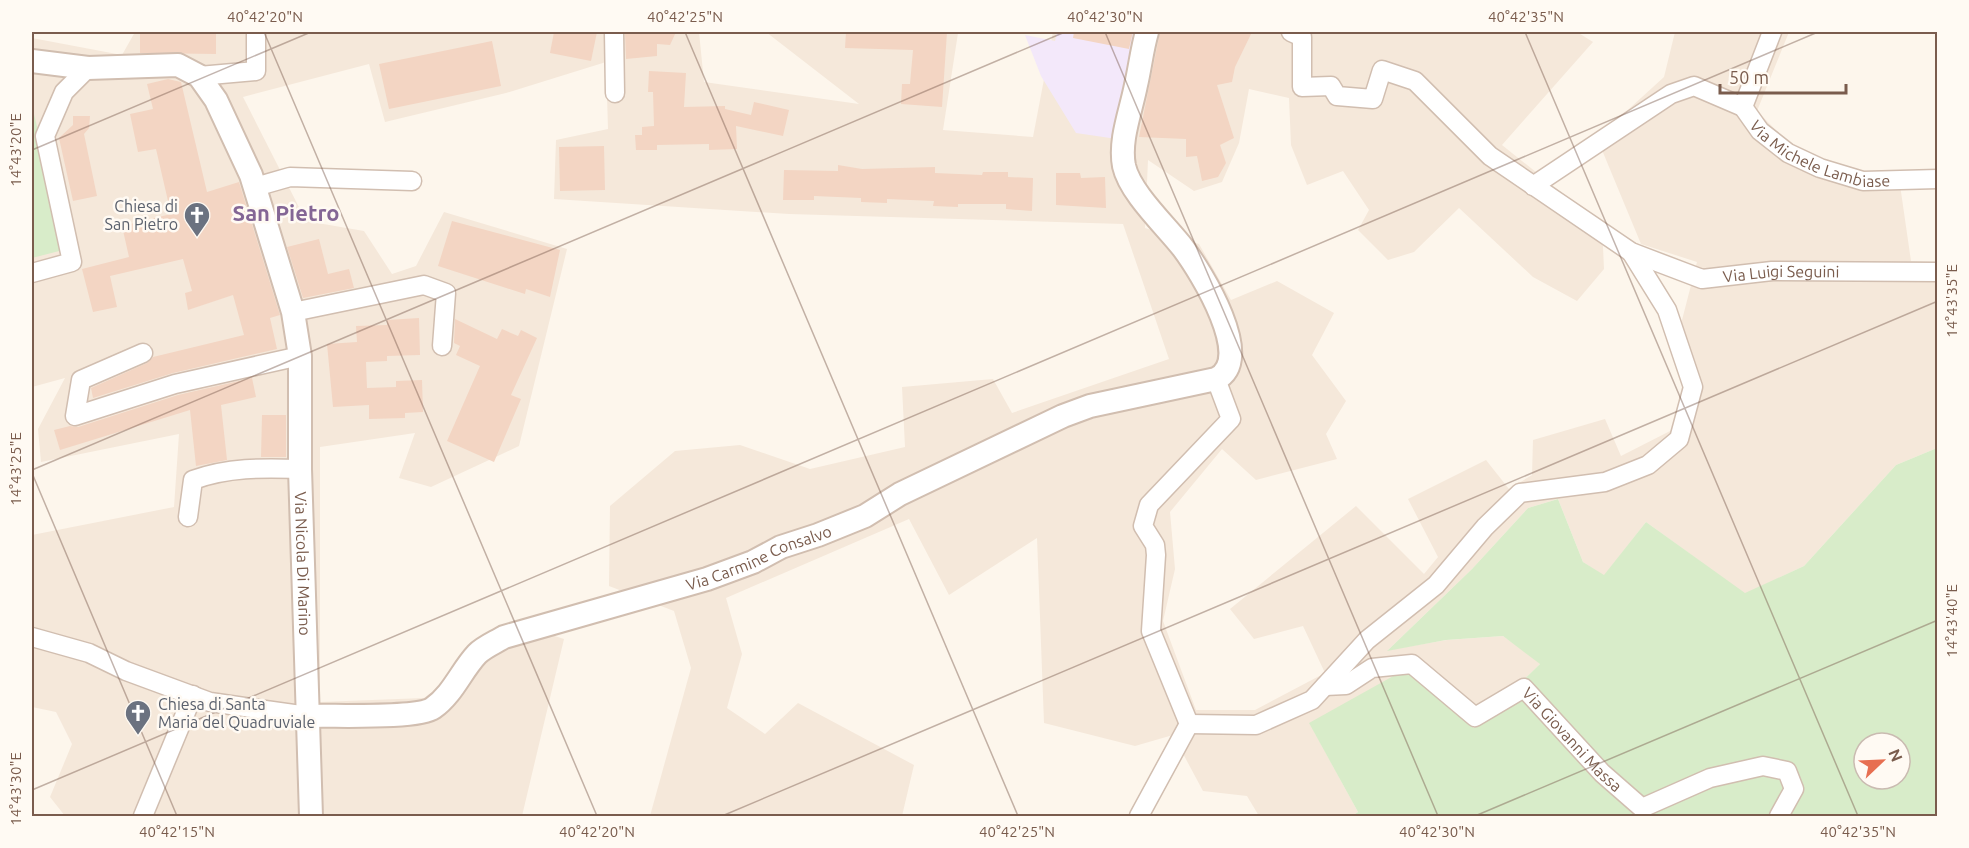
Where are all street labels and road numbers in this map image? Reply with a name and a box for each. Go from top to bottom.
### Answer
street label: Via Michele Lambiase [1746,117,1890,190]
street label: Via Luigi Seguini [1722,262,1839,286]
street label: Via Nicola Di Marino [292,491,314,636]
street label: Via Carmine Consalvo [684,522,834,594]
street label: Via Giovanni Massa [1519,684,1625,795]

